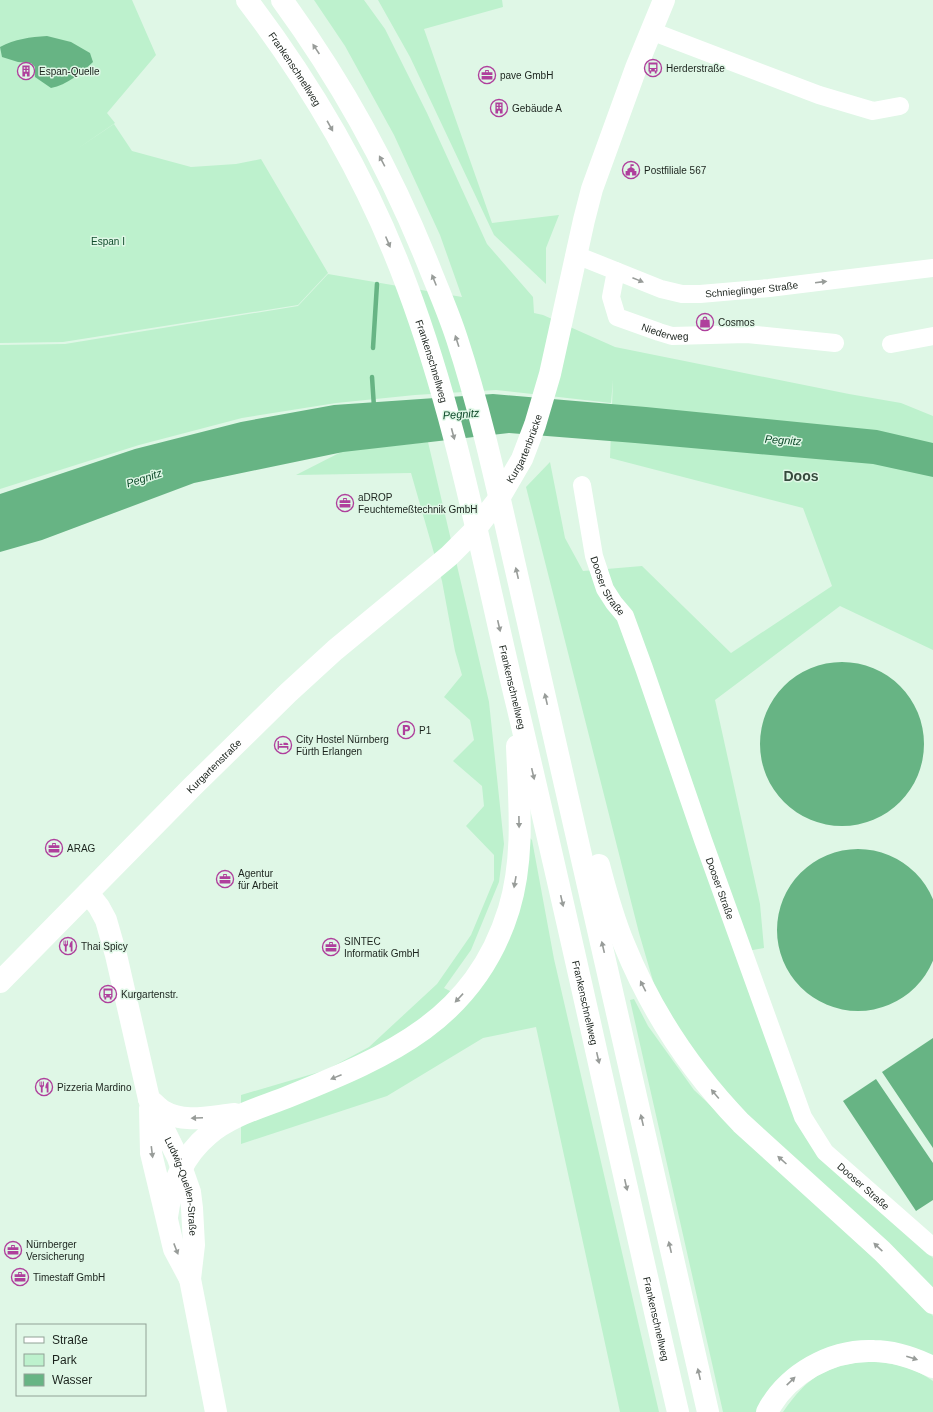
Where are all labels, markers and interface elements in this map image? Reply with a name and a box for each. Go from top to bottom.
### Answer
street label: Frankenschnellweg [266,30,323,108]
one-way arrow [312,44,320,54]
bus stop icon: Herderstraße [643,58,663,78]
building icon: Espan-Quelle [16,61,36,81]
place label: Herderstraße [666,63,725,74]
office icon: pave GmbH [477,65,497,85]
place label: Espan-Quelle [39,66,100,77]
place label: pave GmbH [500,70,553,81]
building icon: Gebäude A [489,98,509,118]
place label: Gebäude A [512,103,562,114]
one-way arrow [327,120,334,131]
one-way arrow [378,155,385,167]
public building icon: Postfiliale 567 [621,160,641,180]
place label: Postfiliale 567 [644,165,707,176]
park label: Espan I [91,236,125,247]
one-way arrow [385,236,391,247]
one-way arrow [431,273,437,285]
one-way arrow [633,277,644,283]
street label: Schnieglinger Straße [705,279,799,300]
one-way arrow [815,279,828,285]
shop icon: Cosmos [695,312,715,332]
place label: Cosmos [718,317,755,328]
street label: Frankenschnellweg [413,318,449,404]
street label: Niederweg [640,321,689,342]
one-way arrow [454,335,460,347]
water label: Pegnitz [442,407,480,421]
street label: Kurgartenbrücke [504,413,544,485]
one-way arrow [450,428,456,440]
water label: Pegnitz [764,433,802,447]
water label: Pegnitz [125,466,164,489]
district label: Doos [784,468,819,484]
place label: aDROP Feuchtemeßtechnik GmbH [358,492,478,515]
office icon: aDROP Feuchtemeßtechnik GmbH [335,493,355,513]
street label: Dooser Straße [588,555,627,618]
one-way arrow [514,567,520,579]
one-way arrow [497,620,503,632]
street label: Frankenschnellweg [497,644,528,730]
one-way arrow [543,693,549,706]
parking icon: P1 [396,720,416,740]
place label: P1 [419,725,432,736]
place label: City Hostel Nürnberg Fürth Erlangen [296,734,389,757]
hotel icon: City Hostel Nürnberg Fürth Erlangen [273,735,293,755]
street label: Kurgartenstraße [184,737,244,795]
one-way arrow [531,768,537,780]
one-way arrow [516,816,523,828]
office icon: ARAG [44,838,64,858]
place label: ARAG [67,843,96,854]
street label: Dooser Straße [704,856,736,921]
place label: Agentur für Arbeit [238,868,278,891]
office icon: Agentur für Arbeit [215,869,235,889]
one-way arrow [512,876,518,889]
one-way arrow [560,895,566,907]
restaurant icon: Thai Spicy [58,936,78,956]
place label: SINTEC Informatik GmbH [344,936,420,959]
office icon: SINTEC Informatik GmbH [321,937,341,957]
place label: Thai Spicy [81,941,128,952]
one-way arrow [599,941,605,953]
street label: Frankenschnellweg [570,960,600,1046]
one-way arrow [640,980,646,992]
bus stop icon: Kurgartenstr. [98,984,118,1004]
place label: Kurgartenstr. [121,989,178,1000]
one-way arrow [454,993,464,1003]
one-way arrow [595,1052,601,1065]
one-way arrow [330,1074,342,1080]
restaurant icon: Pizzeria Mardino [34,1077,54,1097]
place label: Pizzeria Mardino [57,1082,132,1093]
one-way arrow [710,1089,720,1099]
one-way arrow [191,1114,203,1121]
one-way arrow [638,1114,644,1126]
street label: Ludwig-Quellen-Straße [163,1135,199,1237]
one-way arrow [149,1146,155,1158]
one-way arrow [777,1155,787,1165]
street label: Dooser Straße [835,1161,892,1212]
one-way arrow [624,1179,630,1191]
place label: Nürnberger Versicherung [26,1239,84,1262]
office icon: Nürnberger Versicherung [3,1240,23,1260]
one-way arrow [667,1241,673,1253]
one-way arrow [873,1243,883,1252]
one-way arrow [173,1244,179,1256]
office icon: Timestaff GmbH [10,1267,30,1287]
place label: Timestaff GmbH [33,1272,105,1283]
street label: Frankenschnellweg [641,1276,671,1362]
legend [16,1324,146,1396]
text: Straße [52,1333,88,1347]
text: Park [52,1353,78,1367]
one-way arrow [907,1355,919,1361]
one-way arrow [696,1368,702,1380]
text: Wasser [52,1373,92,1387]
one-way arrow [786,1376,796,1386]

